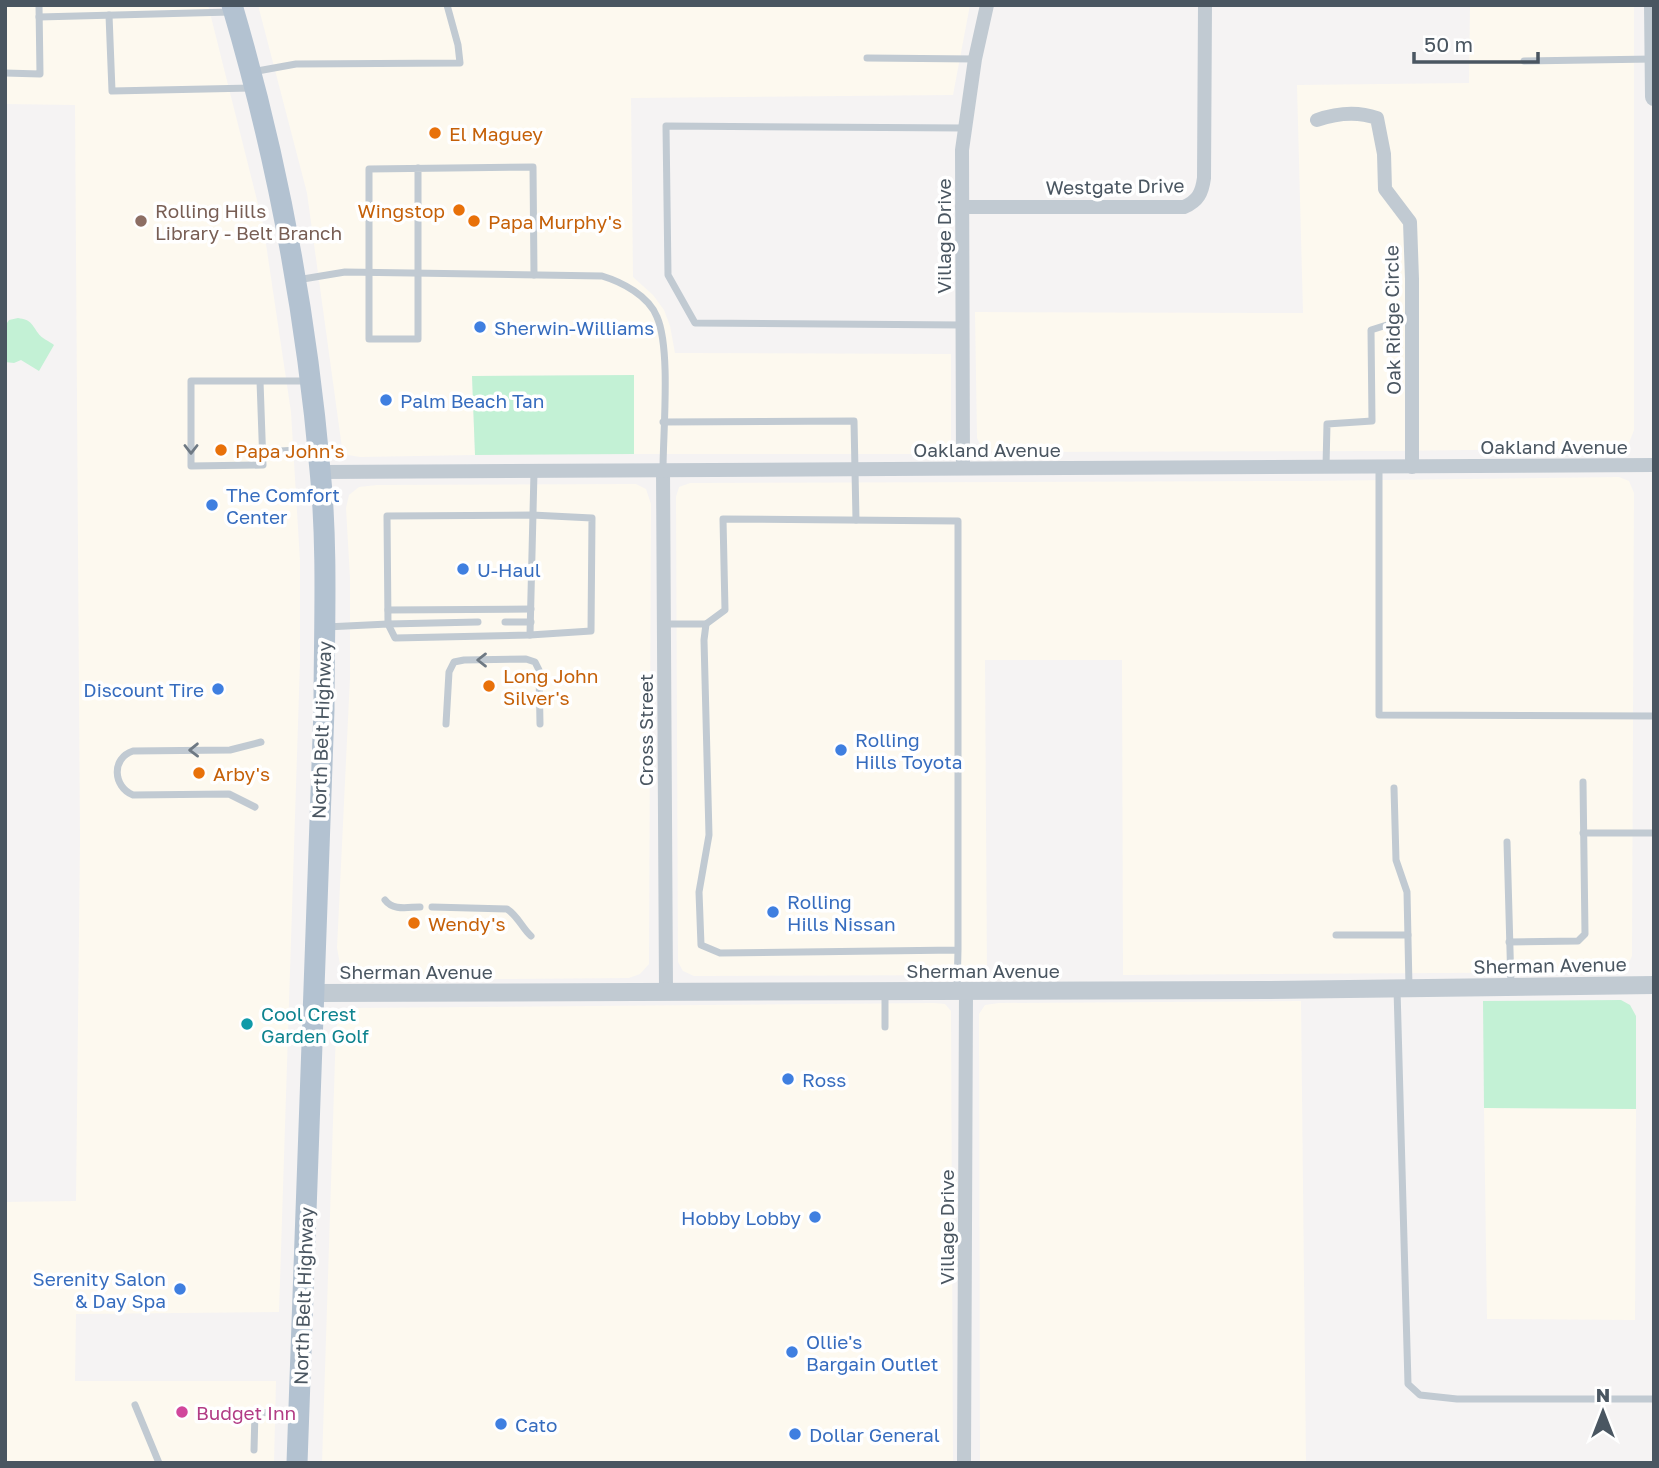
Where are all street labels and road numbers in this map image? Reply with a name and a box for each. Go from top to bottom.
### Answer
street label: Westgate Drive [1045,173,1185,199]
street label: Village Drive [932,178,955,294]
street label: Oak Ridge Circle [1379,245,1405,395]
street label: Oakland Avenue [1480,435,1628,458]
street label: Oakland Avenue [913,438,1061,461]
street label: North Belt Highway [306,640,336,819]
street label: Cross Street [634,674,657,786]
street label: Sherman Avenue [1473,952,1627,978]
street label: Sherman Avenue [906,959,1060,982]
street label: Sherman Avenue [339,960,493,983]
street label: Village Drive [935,1169,958,1285]
street label: North Belt Highway [288,1206,318,1385]

